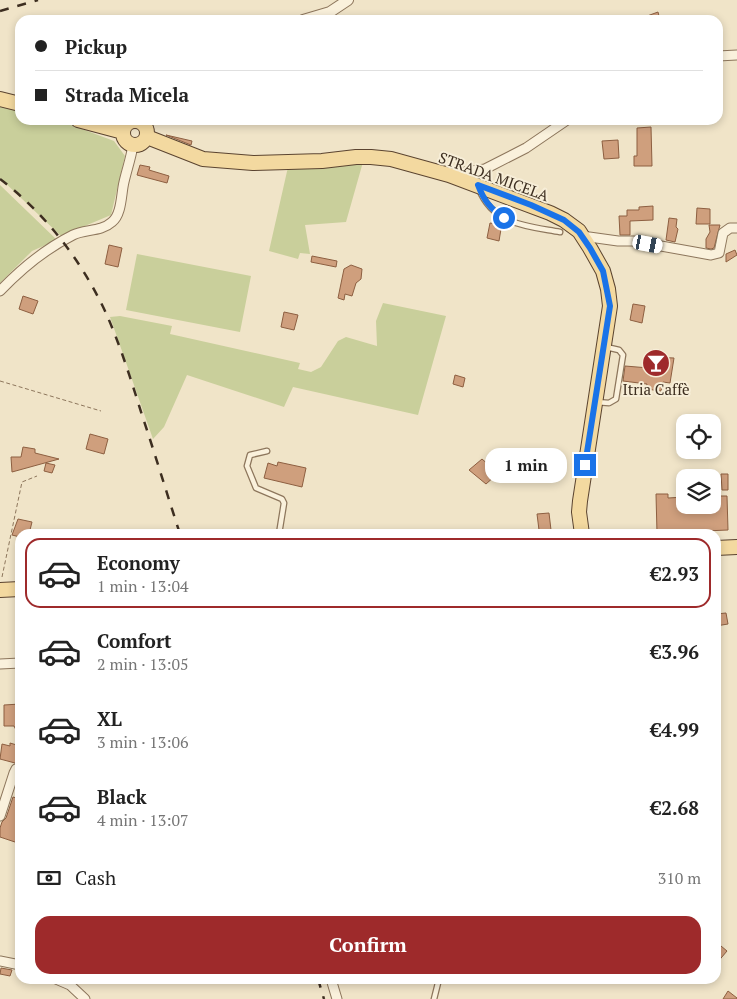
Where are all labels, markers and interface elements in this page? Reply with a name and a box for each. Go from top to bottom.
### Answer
text: Pickup [65,34,127,59]
text: Strada Micela [65,82,189,107]
street label: STRADA MICELA [436,147,552,205]
route start [493,207,515,229]
car [631,234,664,254]
bar icon: Itria Caffè [641,348,671,378]
place label: Itria Caffè [622,379,690,399]
map controls [676,414,721,514]
button: locate [676,414,721,459]
callout: 1 min [485,448,568,482]
text: 1 min [504,454,548,476]
route end [574,454,596,476]
button: layers [676,469,721,514]
text: Economy [97,550,180,575]
icon: car [37,551,82,596]
text: €2.93 [650,561,699,586]
text: 1 min · 13:04 [97,575,189,597]
text: Comfort [97,628,172,653]
icon: car [37,629,82,674]
text: €3.96 [650,639,699,664]
text: 2 min · 13:05 [97,653,189,675]
text: XL [97,706,122,731]
icon: car [37,707,82,752]
text: €4.99 [650,717,699,742]
text: 3 min · 13:06 [97,731,189,753]
text: Black [97,784,147,809]
icon: car [37,785,82,830]
text: €2.68 [650,795,699,820]
text: 4 min · 13:07 [97,809,189,831]
icon: cash [35,864,63,892]
text: Cash [75,865,116,890]
text: 310 m [658,867,701,889]
button: Confirm [35,916,701,974]

